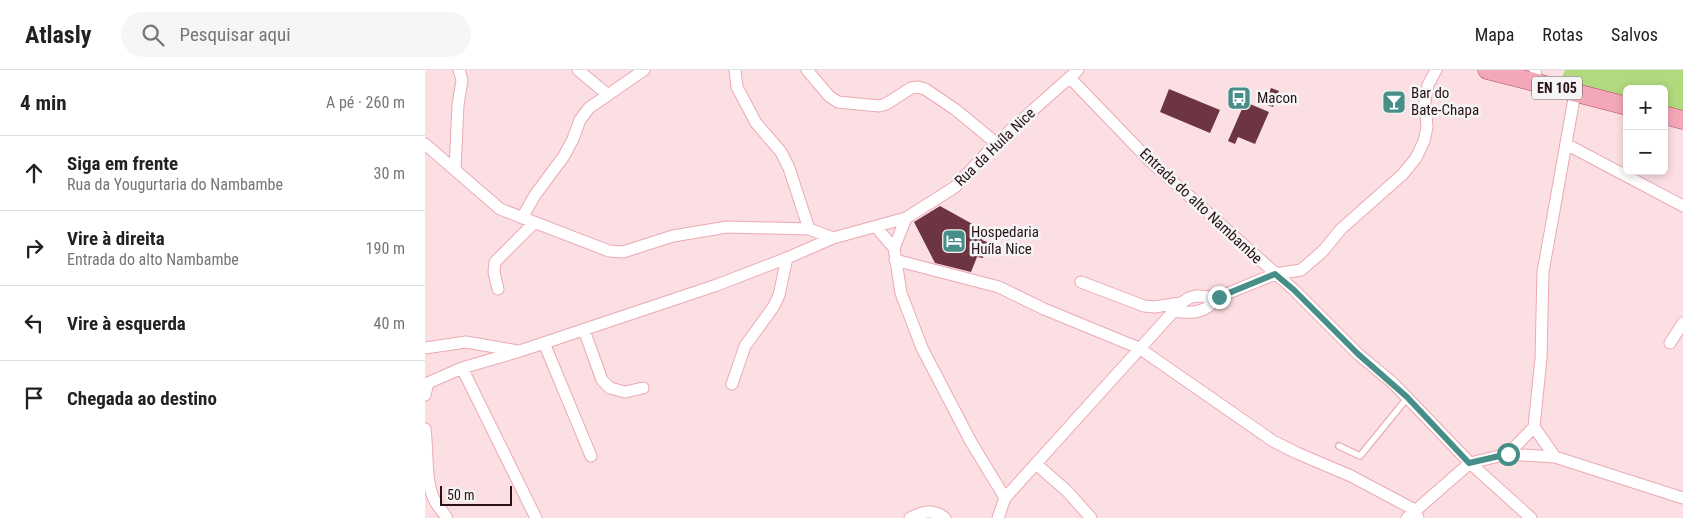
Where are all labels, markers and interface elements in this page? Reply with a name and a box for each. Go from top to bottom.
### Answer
search box [121,12,471,57]
text: Atlasly [25,21,91,49]
icon: search [139,21,167,49]
text: Pesquisar aqui [179,23,291,46]
text: Mapa [1475,24,1514,45]
text: Rotas [1542,24,1583,45]
text: Salvos [1611,24,1658,45]
road number: EN 105 [1532,77,1582,100]
place label: Bar do Bate-Chapa [1411,84,1479,119]
bus stop icon: Macon [1226,85,1252,111]
map controls [1623,85,1668,175]
button: + [1623,85,1668,130]
place label: Macon [1257,89,1297,107]
bar icon: Bar do Bate-Chapa [1381,89,1407,115]
text: 4 min [20,91,67,115]
text: A pé · 260 m [326,93,405,112]
street label: Rua da Huíla Nice [951,104,1039,190]
button: − [1623,130,1668,175]
street label: Entrada do alto Nambambe [1136,144,1266,268]
text: Siga em frente [67,152,178,175]
icon: ahead [20,159,48,187]
text: 30 m [373,164,405,183]
text: Rua da Yougurtaria do Nambambe [67,175,283,194]
place label: Hospedaria Huíla Nice [971,223,1039,258]
text: Vire à direita [67,227,165,250]
hotel icon: Hospedaria Huíla Nice [941,228,967,254]
icon: right [20,234,48,262]
text: 190 m [366,239,405,258]
text: Entrada do alto Nambambe [67,250,239,269]
route end [1208,286,1231,309]
icon: left [20,309,48,337]
text: Vire à esquerda [67,312,186,335]
text: 40 m [373,314,405,333]
icon: arrive [20,384,48,412]
text: Chegada ao destino [67,387,217,410]
route start [1497,443,1520,466]
scale bar [440,483,513,506]
text: 50 m [447,487,475,503]

